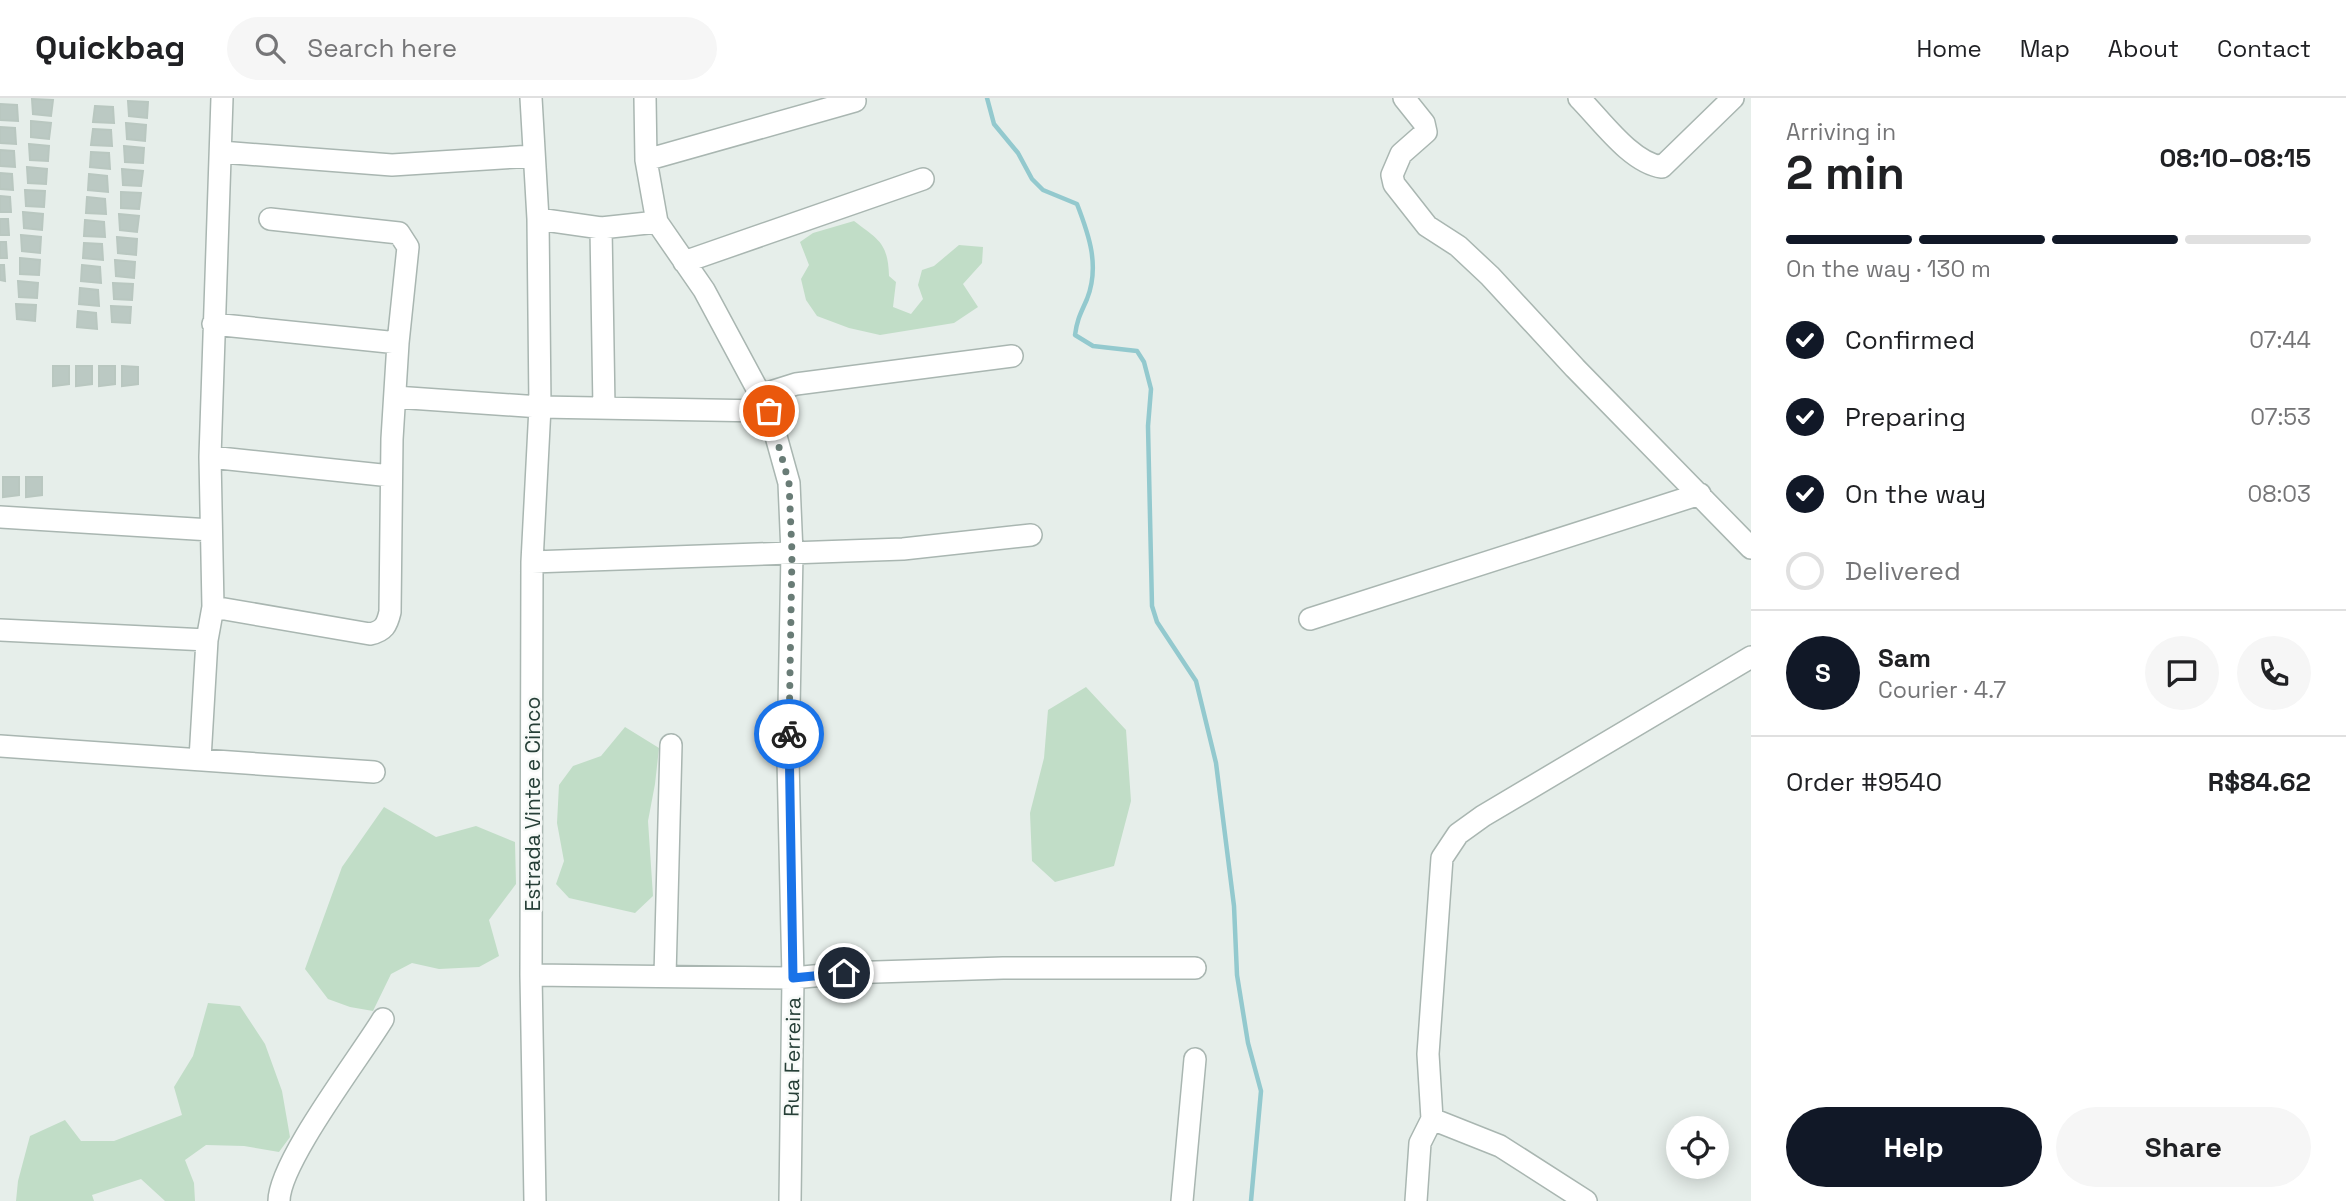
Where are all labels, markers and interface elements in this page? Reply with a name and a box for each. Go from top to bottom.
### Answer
search box [227,17,717,80]
text: Quickbag [35,27,185,69]
icon: search [251,29,289,67]
text: Search here [307,31,457,65]
text: Home [1916,33,1982,64]
text: Map [2020,33,2070,64]
text: About [2108,33,2179,64]
text: Contact [2217,33,2311,64]
text: Arriving in [1786,117,1896,147]
text: 08:10–08:15 [2159,141,2311,175]
text: 2 min [1786,144,1905,202]
text: On the way · 130 m [1786,254,1991,284]
icon: check [1786,321,1824,359]
text: Confirmed [1845,323,1975,357]
text: 07:44 [2249,325,2311,355]
pin [739,381,799,441]
icon: bag [750,392,788,430]
icon: check [1786,398,1824,436]
text: Preparing [1845,400,1966,434]
text: 07:53 [2250,402,2311,432]
icon: check [1786,475,1824,513]
text: On the way [1845,477,1986,511]
text: 08:03 [2247,479,2311,509]
text: Delivered [1845,554,1961,588]
button: chat [2145,636,2219,710]
button: phone [2237,636,2311,710]
text: Sam [1878,641,1931,675]
text: S [1815,656,1831,690]
text: Courier · 4.7 [1878,675,2006,705]
street label: Estrada Vinte e Cinco [519,696,546,912]
courier [754,699,824,769]
icon: bike [770,715,808,753]
text: Order #9540 [1786,765,1942,799]
text: R$84.62 [2208,765,2311,799]
pin [814,943,874,1003]
icon: home [825,954,863,992]
street label: Rua Ferreira [777,997,807,1117]
button: Help [1786,1107,2042,1187]
button: Share [2056,1107,2311,1187]
map controls [1666,1116,1729,1179]
button: locate [1666,1116,1729,1179]

